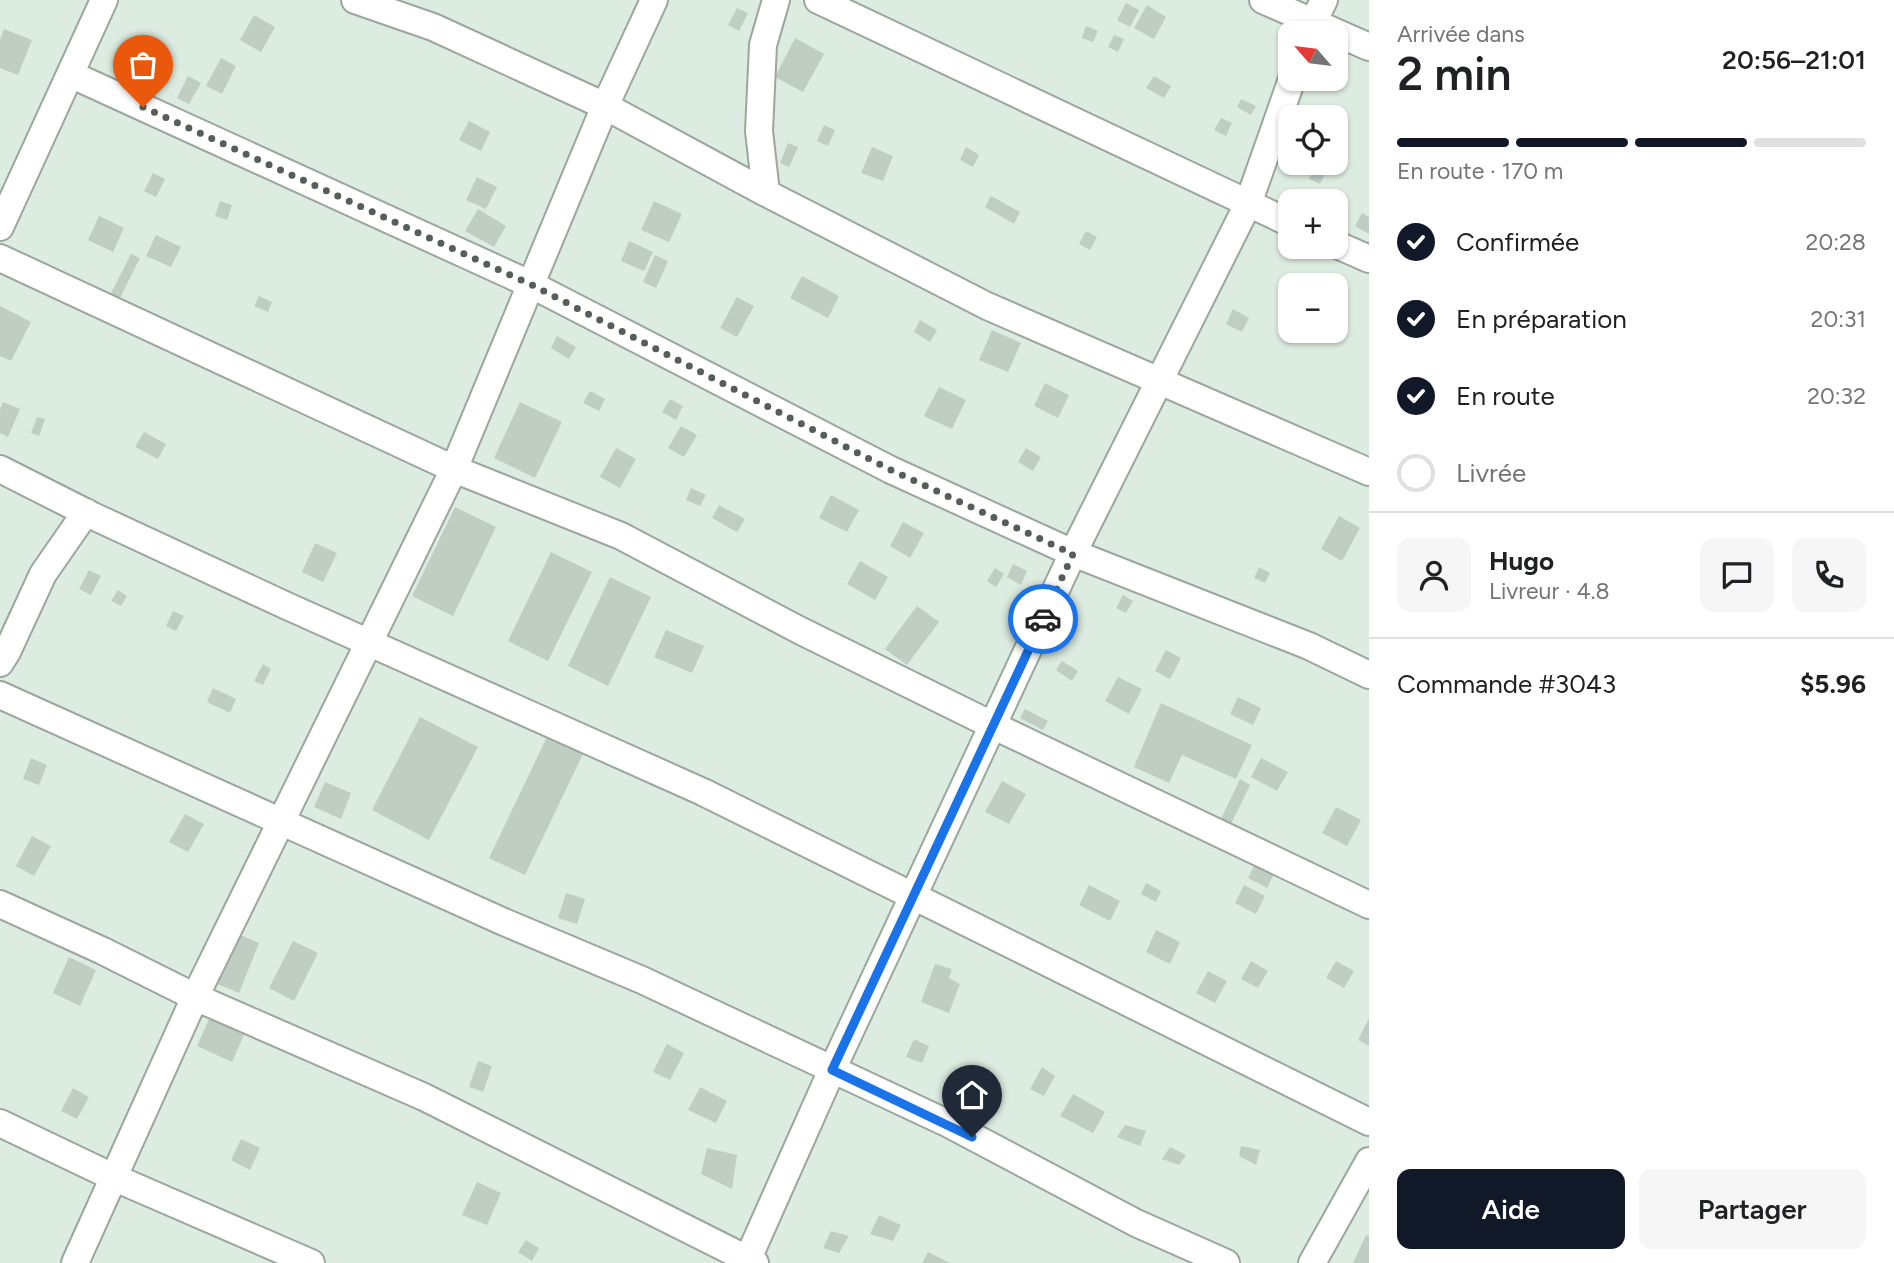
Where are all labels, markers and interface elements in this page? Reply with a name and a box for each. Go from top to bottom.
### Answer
text: Arrivée dans [1397,20,1525,48]
north arrow [1278,21,1348,91]
map controls [1278,21,1348,343]
pin [113,35,173,107]
text: 20:56–21:01 [1722,44,1866,76]
icon: bag [124,46,162,84]
text: 2 min [1397,46,1512,102]
button: locate [1278,105,1348,175]
text: En route · 170 m [1397,157,1563,185]
button: + [1278,189,1348,259]
icon: check [1397,223,1435,261]
text: Confirmée [1456,226,1579,258]
text: 20:28 [1806,228,1866,256]
button: − [1278,273,1348,343]
icon: check [1397,300,1435,338]
text: En préparation [1456,303,1627,335]
text: 20:31 [1811,305,1866,333]
icon: check [1397,377,1435,415]
text: En route [1456,380,1555,412]
text: 20:32 [1807,382,1866,410]
text: Livrée [1456,457,1526,489]
button: person [1397,538,1471,612]
button: chat [1700,538,1774,612]
button: phone [1792,538,1866,612]
text: Hugo [1489,545,1554,577]
text: Livreur · 4.8 [1489,577,1610,605]
courier [1008,584,1078,654]
icon: car [1024,600,1062,638]
text: Commande #3043 [1397,668,1616,700]
text: $5.96 [1800,668,1866,700]
pin [942,1065,1002,1137]
icon: home [953,1076,991,1114]
button: Aide [1397,1169,1625,1249]
button: Partager [1639,1169,1866,1249]

